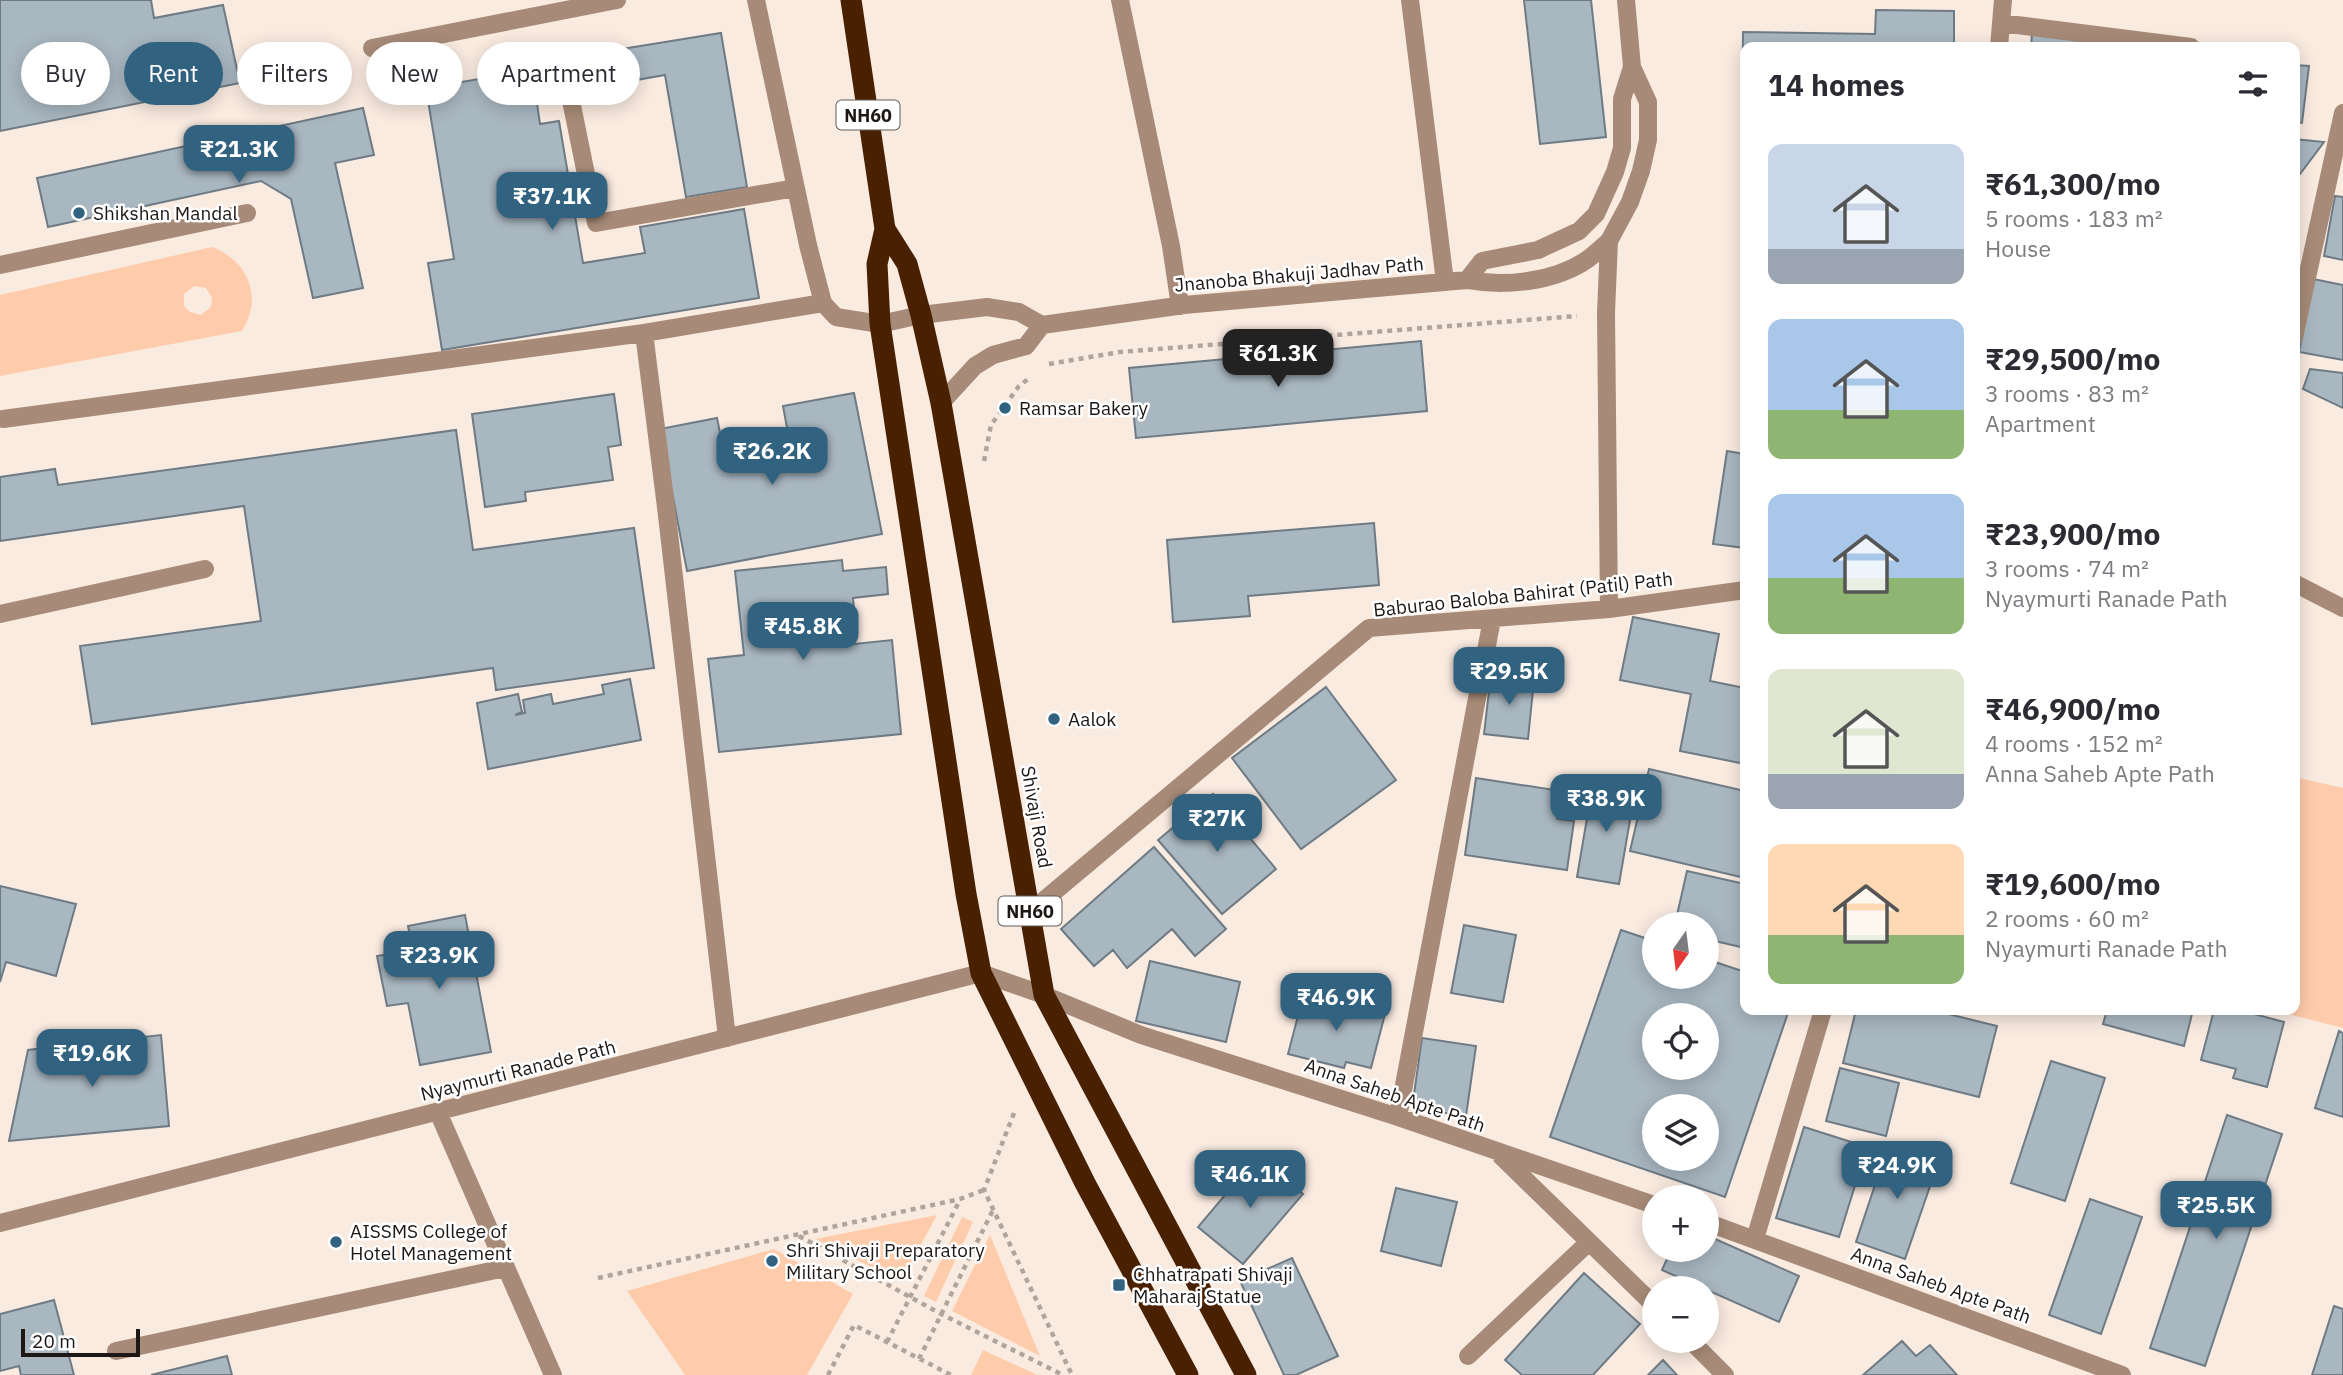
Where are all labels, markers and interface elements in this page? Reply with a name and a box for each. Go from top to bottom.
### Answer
chip: Buy [21,42,110,105]
chip: Rent [124,42,223,105]
chip: Filters [237,42,352,105]
chip: New [366,42,463,105]
chip: Apartment [477,42,640,105]
text: 14 homes [1768,65,1905,104]
icon: filters [2234,65,2272,103]
road number: NH60 [836,100,900,130]
pin: ₹21.3K [182,125,296,185]
text: ₹21.3K [199,133,279,163]
text: ₹61,300/mo [1985,164,2160,203]
icon: home [1824,172,1908,256]
pin: ₹37.1K [495,173,609,232]
text: ₹37.1K [512,180,592,210]
place label: Shikshan Mandal [93,201,238,225]
text: 5 rooms · 183 m² [1985,203,2163,233]
marker: Shikshan Mandal [71,205,87,221]
text: House [1985,233,2051,263]
street label: Jnanoba Bhakuji Jadhav Path [1173,251,1425,297]
pin: ₹61.3K [1221,330,1335,389]
text: ₹61.3K [1238,337,1318,367]
text: ₹29,500/mo [1985,339,2160,378]
icon: home [1824,347,1908,431]
text: 3 rooms · 83 m² [1985,378,2149,408]
place label: Ramsar Bakery [1019,396,1148,420]
marker: Ramsar Bakery [997,400,1013,416]
text: Apartment [1985,408,2096,438]
pin: ₹26.2K [715,428,829,487]
text: ₹26.2K [732,435,812,465]
text: ₹23,900/mo [1985,514,2160,553]
icon: home [1824,522,1908,606]
text: 3 rooms · 74 m² [1985,553,2149,583]
street label: Baburao Baloba Bahirat (Patil) Path [1372,566,1674,622]
text: Nyaymurti Ranade Path [1985,583,2228,613]
pin: ₹45.8K [746,602,860,662]
text: ₹45.8K [763,610,843,640]
pin: ₹29.5K [1452,648,1566,707]
text: ₹29.5K [1469,655,1549,685]
text: ₹46,900/mo [1985,689,2160,728]
icon: home [1824,697,1908,781]
place label: Aalok [1068,707,1116,731]
marker: Aalok [1046,711,1062,727]
text: 4 rooms · 152 m² [1985,728,2163,758]
text: Anna Saheb Apte Path [1985,758,2215,788]
street label: Shivaji Road [1016,764,1058,870]
pin: ₹38.9K [1549,774,1663,834]
text: ₹38.9K [1566,782,1646,812]
pin: ₹27K [1176,794,1258,854]
text: ₹27K [1188,802,1246,832]
text: ₹19,600/mo [1985,864,2160,903]
icon: home [1824,872,1908,956]
road number: NH60 [998,896,1062,926]
text: 2 rooms · 60 m² [1985,903,2149,933]
north arrow [1642,912,1718,989]
map controls [1642,912,1719,1353]
pin: ₹23.9K [382,932,496,991]
text: Nyaymurti Ranade Path [1985,933,2228,963]
text: ₹23.9K [399,939,479,969]
pin: ₹46.9K [1279,974,1393,1033]
text: ₹46.9K [1296,981,1376,1011]
button: locate [1642,1003,1719,1080]
pin: ₹19.6K [35,1030,149,1089]
street label: Nyaymurti Ranade Path [418,1034,618,1106]
text: ₹19.6K [52,1037,132,1067]
street label: Anna Saheb Apte Path [1301,1053,1489,1137]
button: layers [1642,1094,1719,1171]
pin: ₹24.9K [1840,1142,1954,1201]
text: ₹24.9K [1857,1149,1937,1179]
pin: ₹46.1K [1193,1150,1307,1210]
text: ₹46.1K [1210,1158,1290,1188]
pin: ₹25.5K [2159,1182,2273,1241]
button: + [1642,1185,1719,1262]
text: ₹25.5K [2176,1189,2256,1219]
place label: AISSMS College of Hotel Management [350,1219,512,1265]
marker: AISSMS College of Hotel Management [328,1234,344,1250]
place label: Shri Shivaji Preparatory Military School [786,1238,985,1284]
street label: Anna Saheb Apte Path [1848,1241,2034,1329]
marker: Shri Shivaji Preparatory Military School [764,1253,780,1269]
place label: Chhatrapati Shivaji Maharaj Statue [1133,1262,1293,1308]
button: − [1642,1276,1719,1353]
marker: Chhatrapati Shivaji Maharaj Statue [1111,1277,1127,1293]
scale bar [21,1326,140,1358]
text: 20 m [32,1329,76,1353]

